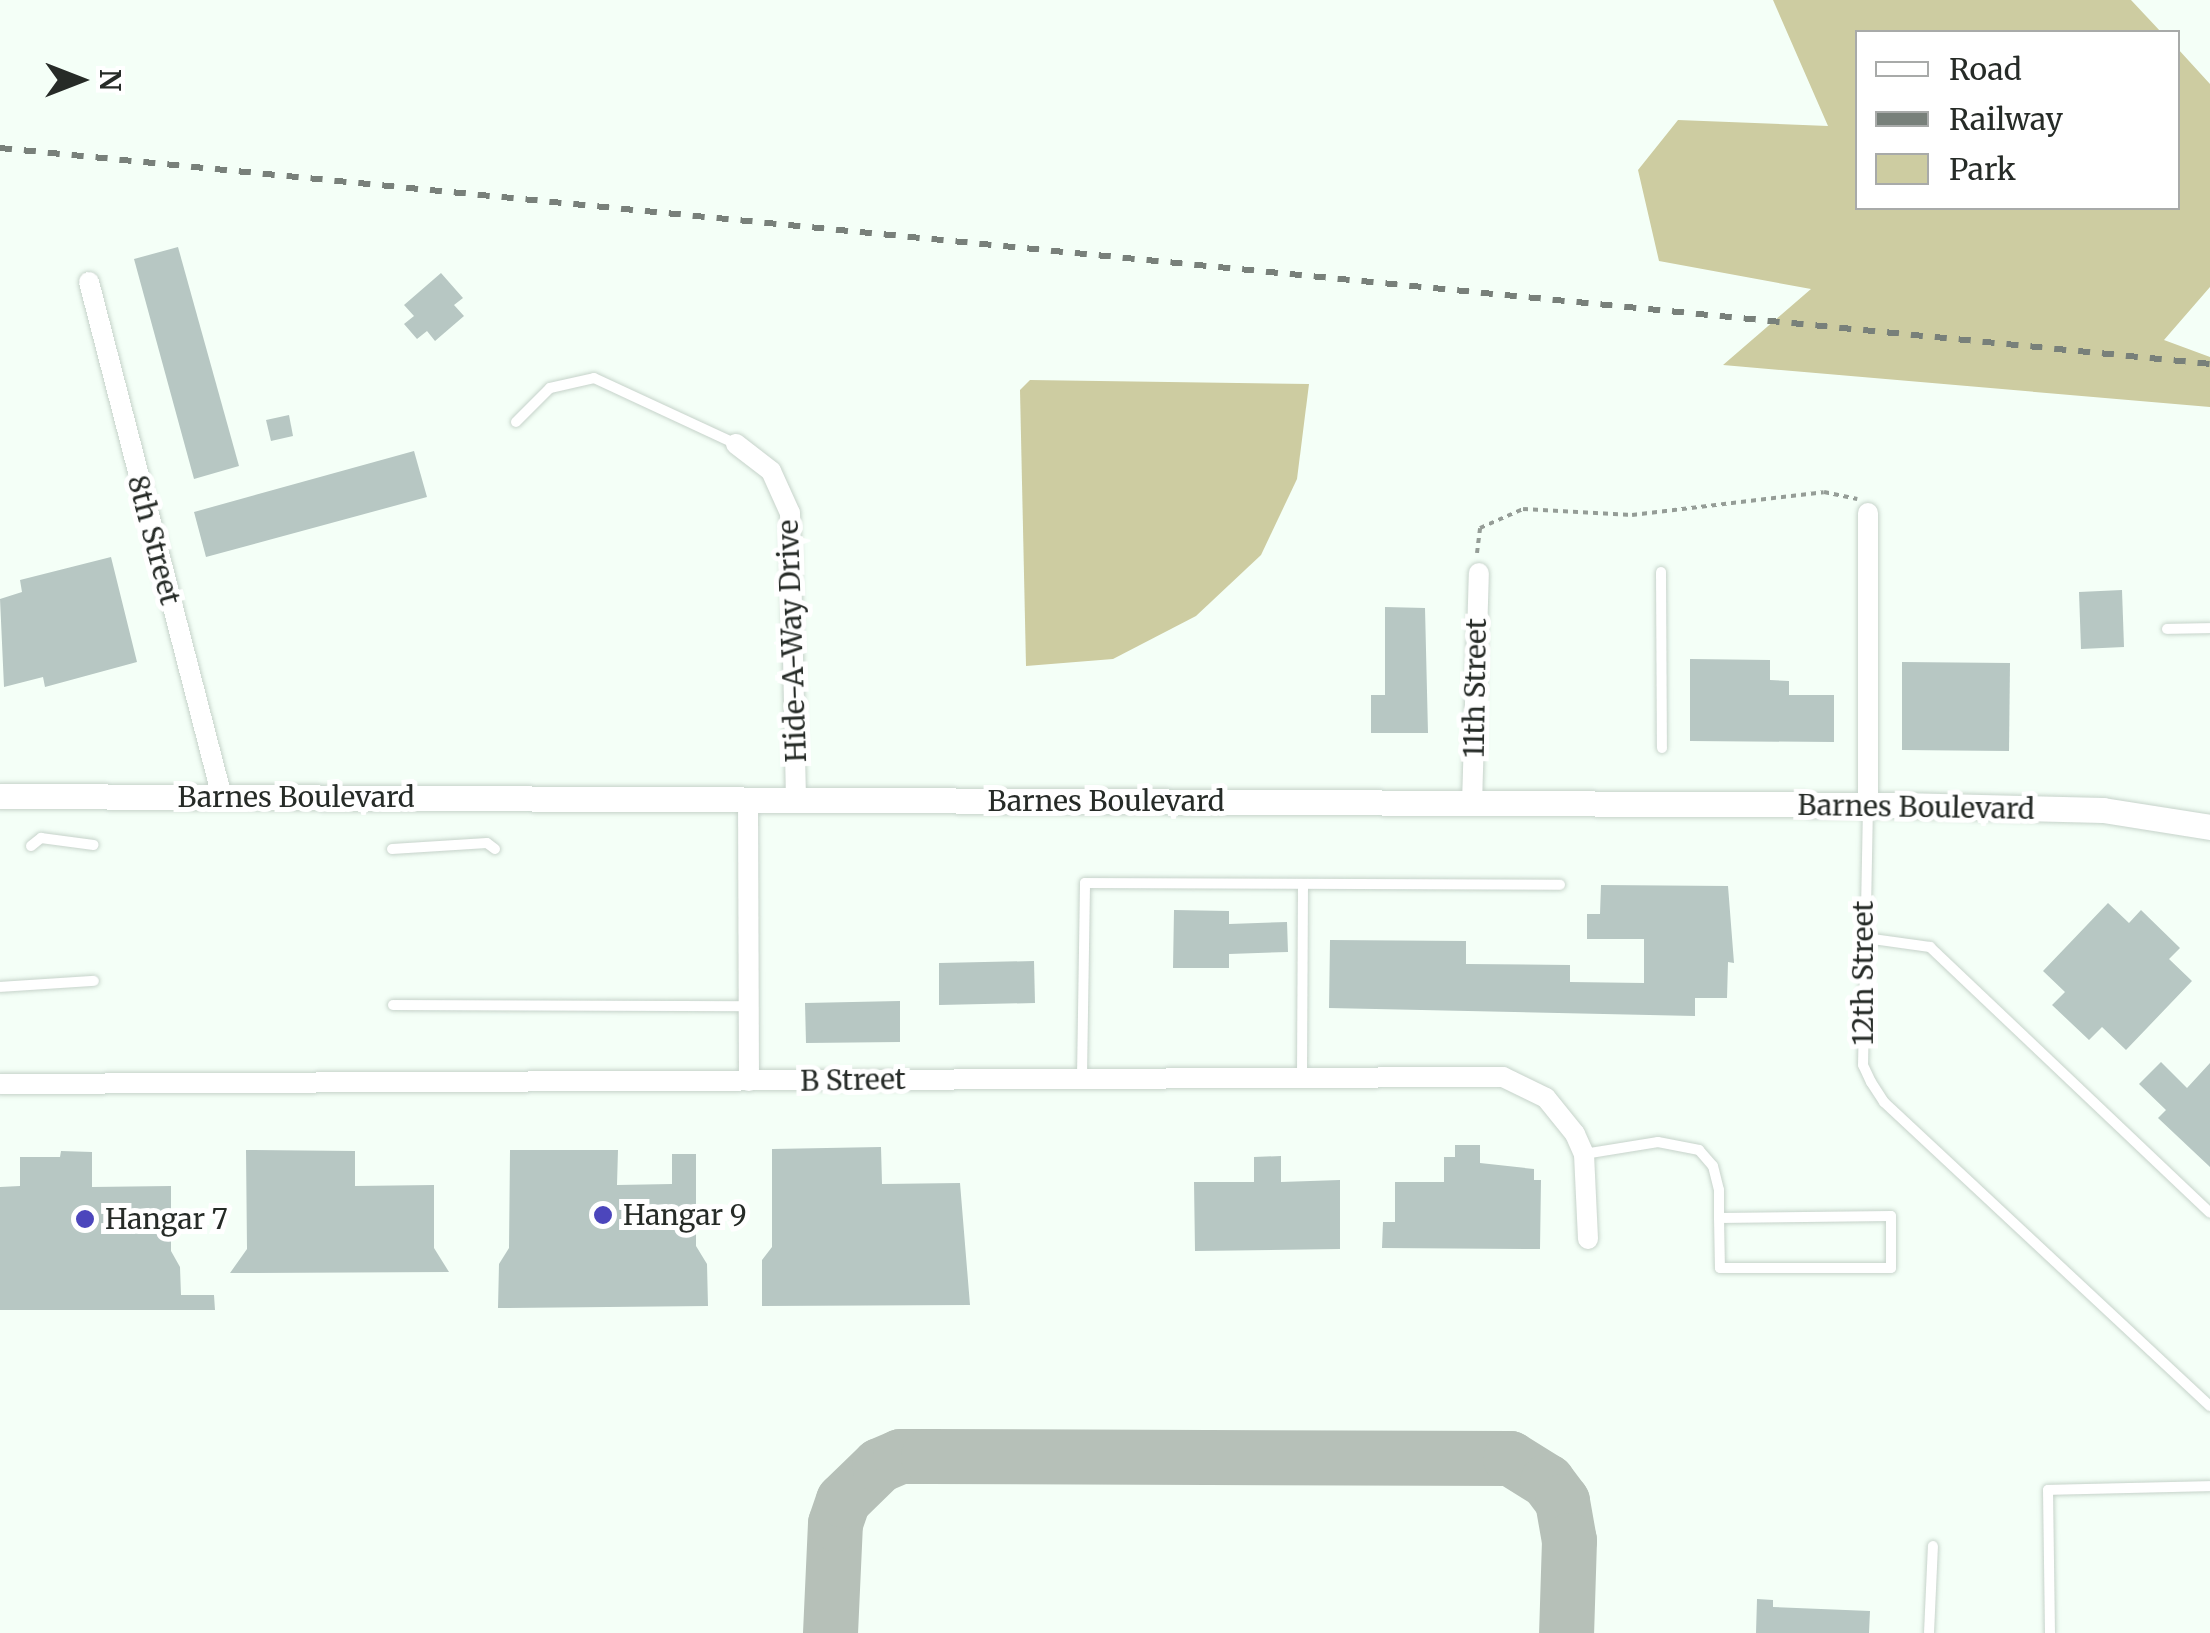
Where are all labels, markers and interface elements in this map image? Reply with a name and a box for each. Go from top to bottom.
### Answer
north arrow [30,30,130,130]
legend [1855,30,2180,210]
text: Road [1949,50,2022,88]
text: N [92,69,128,91]
text: Railway [1949,100,2063,138]
text: Park [1949,150,2016,188]
street label: 8th Street [121,472,187,608]
street label: Hide-A-Way Drive [771,519,813,763]
street label: 11th Street [1457,618,1493,758]
street label: Barnes Boulevard [177,780,415,814]
street label: Barnes Boulevard [987,784,1225,818]
street label: Barnes Boulevard [1797,788,2035,826]
street label: 12th Street [1846,901,1880,1045]
street label: B Street [800,1062,906,1098]
place label: Hangar 9 [623,1198,747,1232]
place label: Hangar 7 [105,1202,228,1236]
marker: Hangar 9 [592,1204,614,1226]
marker: Hangar 7 [74,1208,96,1230]

